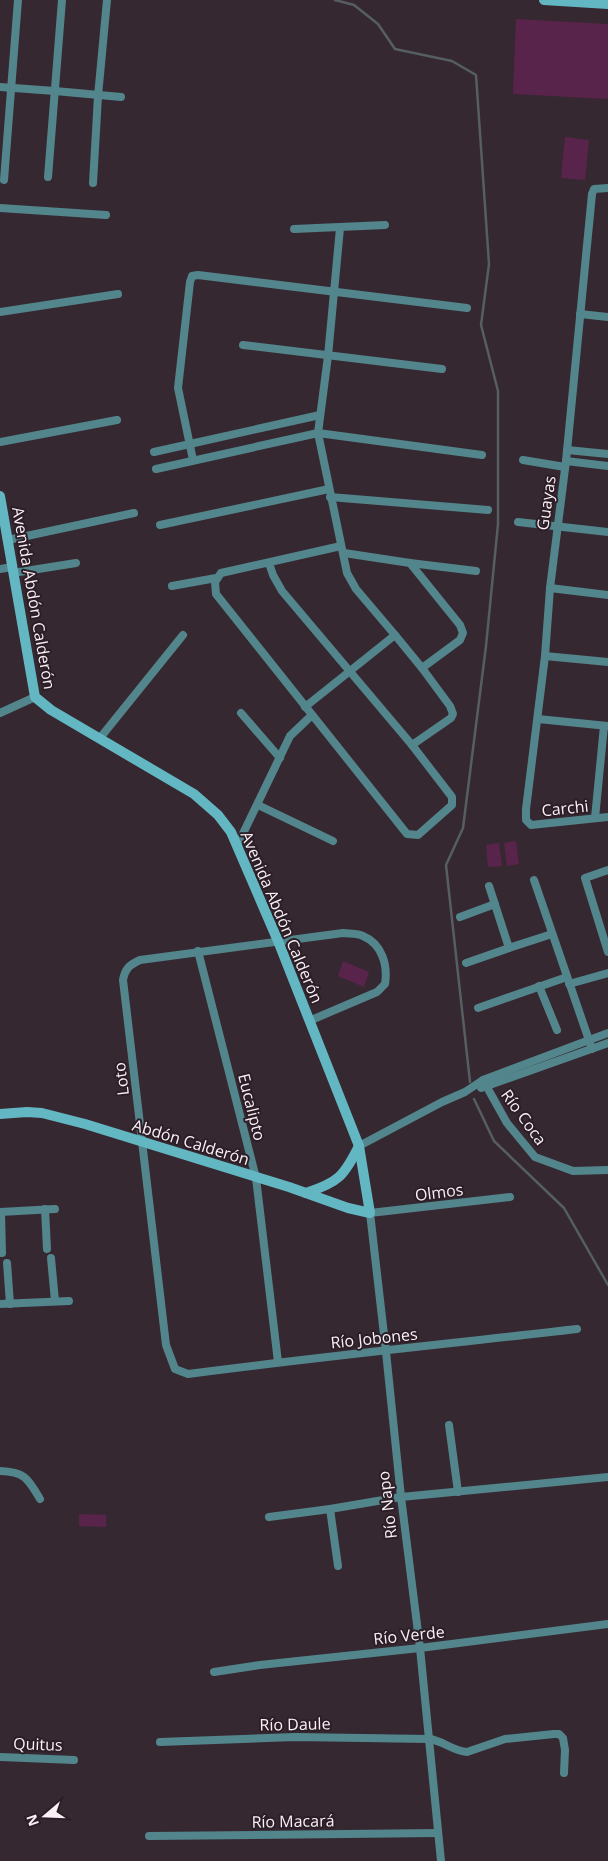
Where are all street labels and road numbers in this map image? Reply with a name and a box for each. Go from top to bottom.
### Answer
street label: Guayas [531,474,561,532]
street label: Avenida Abdón Calderón [7,505,61,691]
street label: Carchi [540,795,590,821]
street label: Avenida Abdón Calderón [236,828,328,1006]
street label: Loto [108,1061,134,1097]
street label: Eucalipto [233,1071,271,1143]
street label: Río Coca [496,1085,552,1149]
street label: Abdón Calderón [130,1114,252,1170]
street label: Olmos [414,1178,464,1206]
street label: Río Jobones [329,1322,419,1354]
street label: Río Napo [372,1470,402,1540]
street label: Río Verde [372,1620,446,1650]
street label: Río Daule [259,1712,331,1736]
street label: Quitus [13,1732,63,1756]
street label: Río Macará [251,1809,335,1833]

